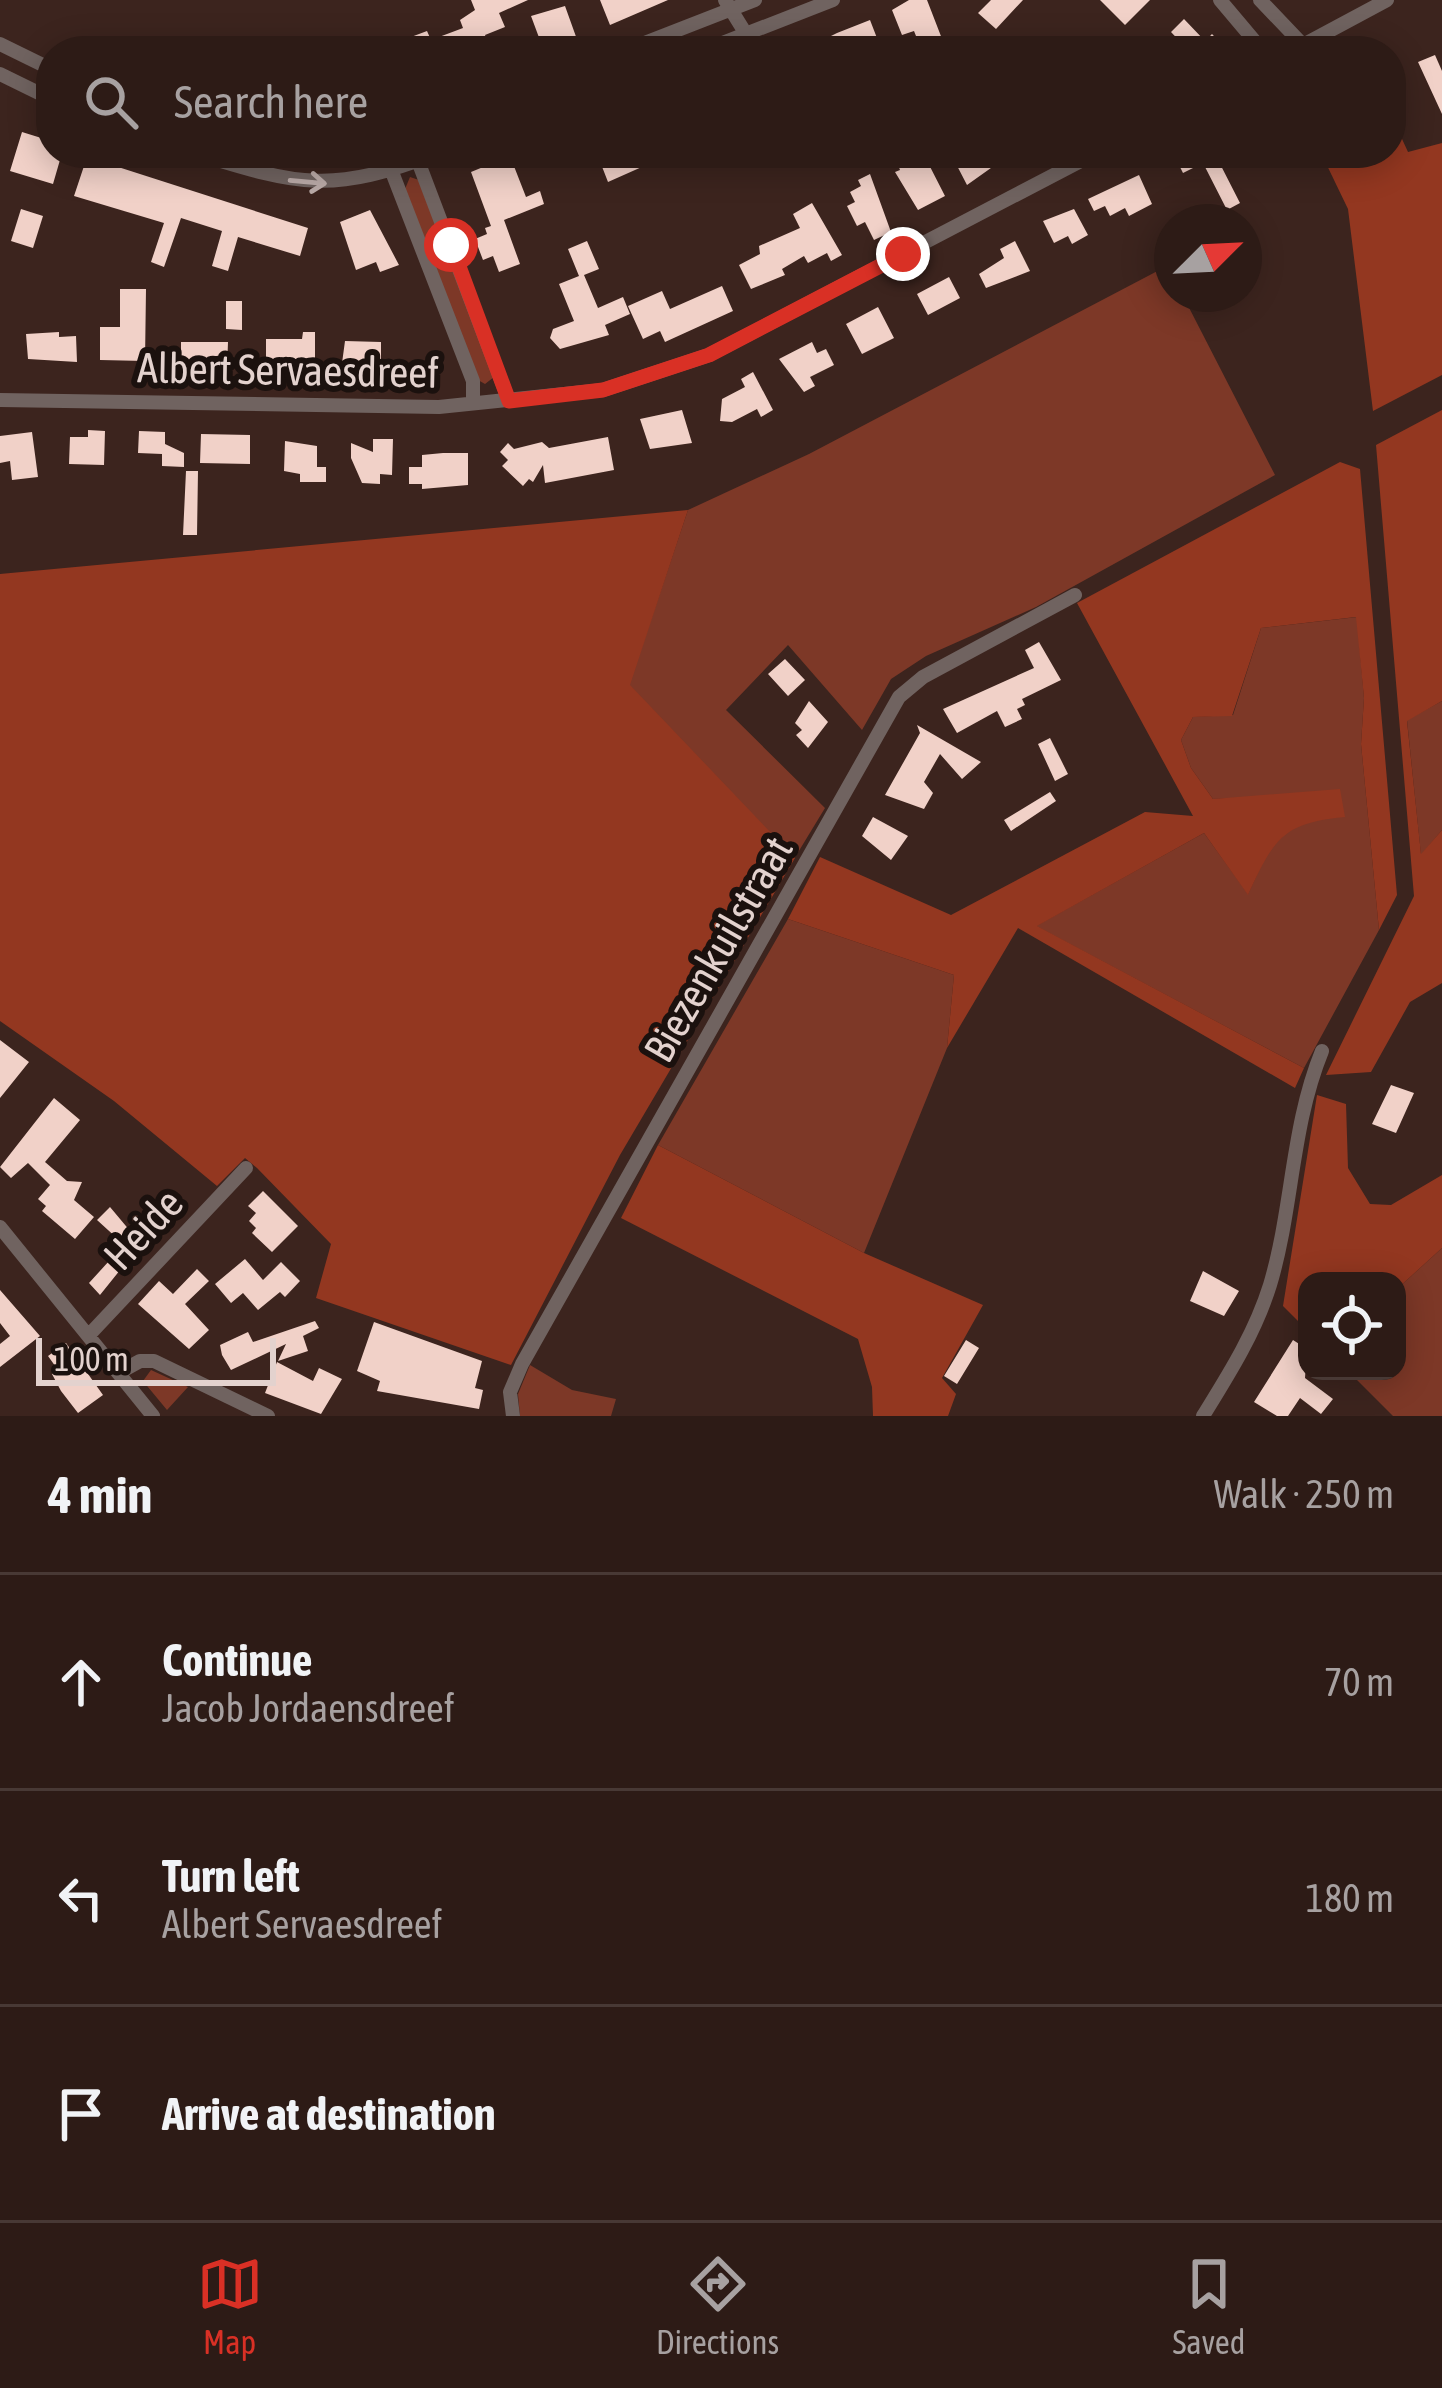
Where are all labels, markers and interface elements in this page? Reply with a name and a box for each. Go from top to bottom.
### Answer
search box [36,36,1406,168]
icon: search [78,69,144,135]
text: Search here [174,76,368,128]
one-way arrow [287,170,326,193]
north arrow [1154,204,1262,312]
route start [424,218,478,272]
route end [876,227,930,281]
street label: Albert Servaesdreef [137,343,439,397]
street label: Biezenkuilstraat [634,828,802,1070]
street label: Heide [94,1179,192,1279]
map controls [1298,1272,1406,1380]
button: locate [1298,1272,1406,1380]
scale bar [36,1332,276,1385]
text: 100 m [54,1340,129,1378]
text: 4 min [48,1465,152,1524]
text: Walk · 250 m [1214,1472,1394,1516]
text: Continue [162,1634,313,1686]
icon: ahead [48,1649,114,1715]
text: 70 m [1324,1660,1394,1704]
text: Jacob Jordaensdreef [162,1686,455,1730]
text: Turn left [162,1850,300,1902]
icon: left [48,1865,114,1931]
text: 180 m [1306,1876,1394,1920]
text: Albert Servaesdreef [162,1902,442,1946]
icon: arrive [48,2081,114,2147]
text: Arrive at destination [162,2088,496,2140]
tab: Map [197,2251,263,2361]
tab: Directions [656,2251,779,2361]
tab: Saved [1172,2251,1245,2361]

